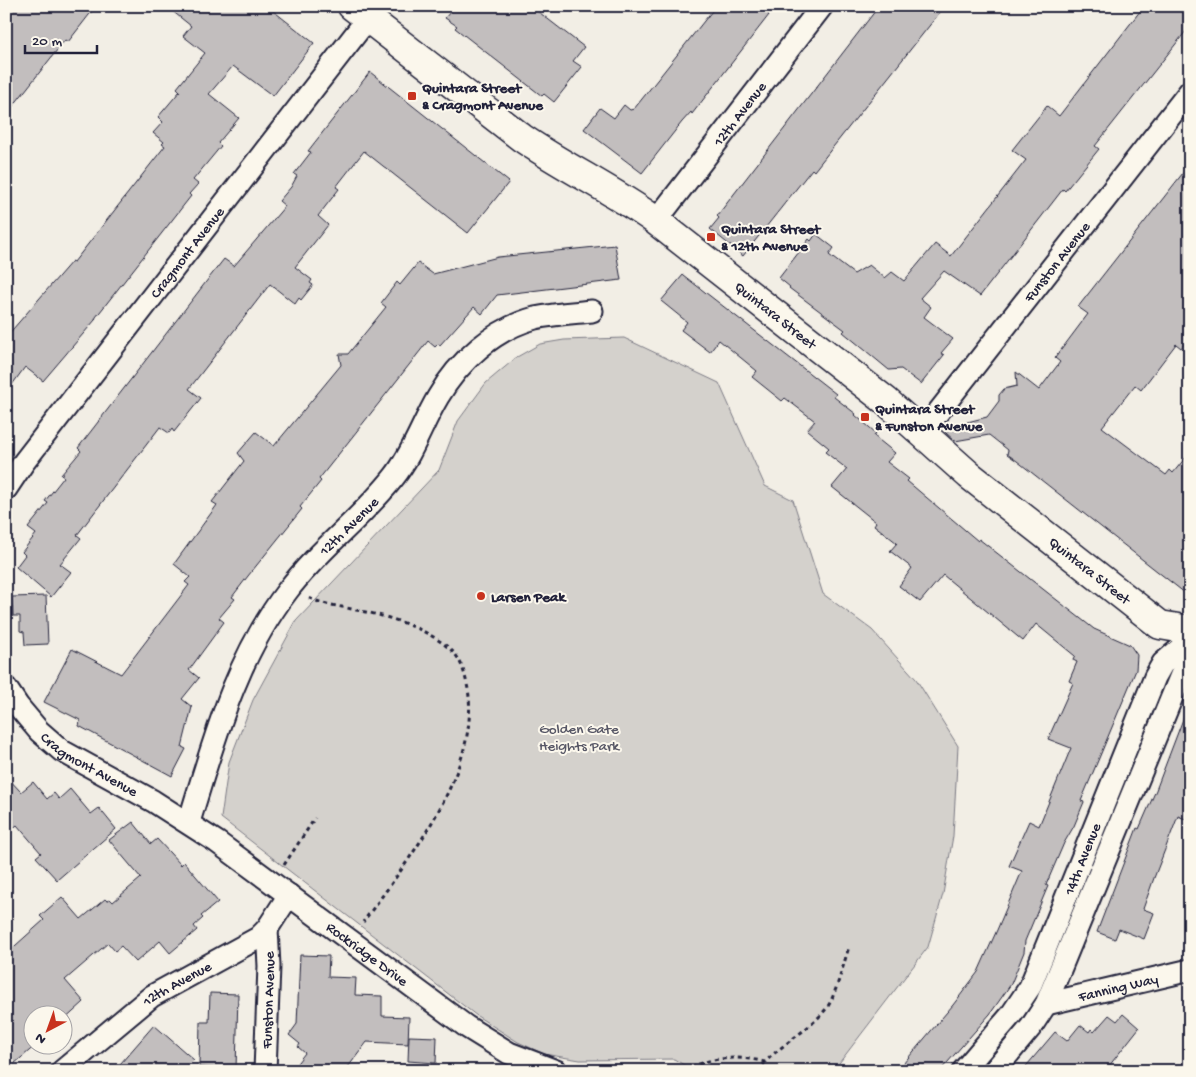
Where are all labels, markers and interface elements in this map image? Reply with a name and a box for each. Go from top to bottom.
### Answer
scale bar [25,22,98,54]
text: 20 m [32,33,62,51]
street label: 12th Avenue [710,79,771,151]
place label: Quintara Street & Cragmont Avenue [422,80,544,115]
marker: Quintara Street & Cragmont Avenue [406,90,418,102]
street label: Cragmont Avenue [147,204,229,303]
street label: Funston Avenue [1020,219,1095,307]
place label: Quintara Street & 12th Avenue [721,221,822,256]
marker: Quintara Street & 12th Avenue [705,231,717,243]
street label: Quintara Street [730,279,821,355]
place label: Quintara Street & Funston Avenue [875,401,984,436]
marker: Quintara Street & Funston Avenue [859,411,871,423]
street label: 12th Avenue [316,494,384,561]
street label: Quintara Street [1044,534,1135,610]
place label: Larsen Peak [491,589,567,607]
marker: Larsen Peak [475,590,487,602]
park label: Golden Gate Heights Park [539,721,620,756]
street label: Cragmont Avenue [36,729,141,802]
street label: 14th Avenue [1061,821,1106,899]
street label: Rockridge Drive [322,919,411,991]
street label: Funston Avenue [259,951,280,1050]
street label: 12th Avenue [139,958,215,1012]
street label: Fanning Way [1076,971,1161,1007]
north arrow [22,1004,72,1054]
text: N [32,1029,50,1047]

